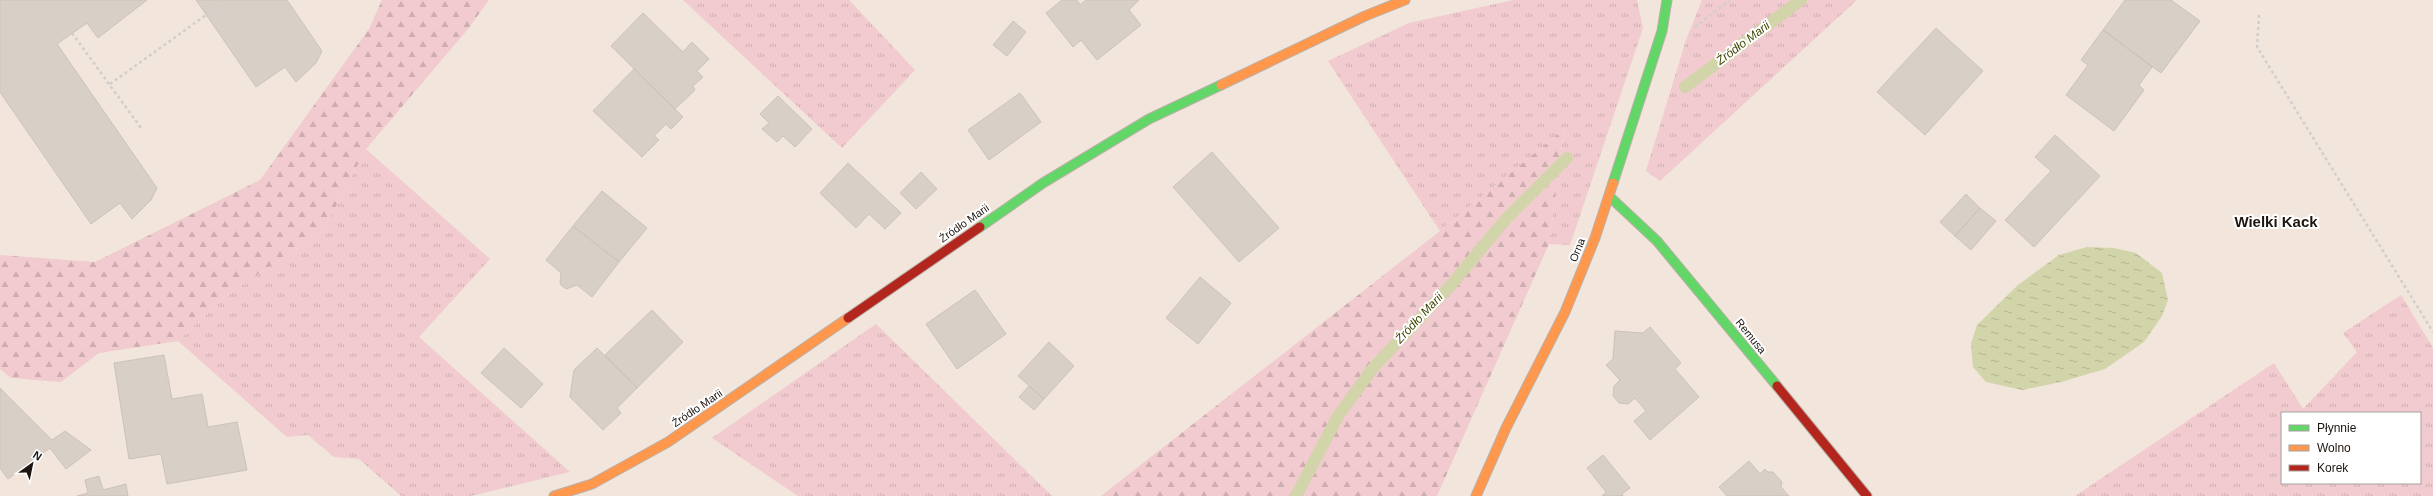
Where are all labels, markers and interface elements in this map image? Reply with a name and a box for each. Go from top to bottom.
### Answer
water label: Źródło Marii [1712,17,1773,68]
street label: Źródło Marii [937,201,991,245]
district label: Wielki Kack [2234,213,2318,230]
street label: Orna [1567,236,1587,264]
water label: Źródło Marii [1391,289,1446,347]
street label: Remusa [1733,316,1769,356]
street label: Źródło Marii [670,387,724,429]
legend [2281,412,2421,484]
text: Płynnie [2317,421,2357,435]
text: Wolno [2317,441,2351,455]
north arrow [12,444,52,484]
text: N [31,448,44,463]
text: Korek [2317,461,2349,475]

